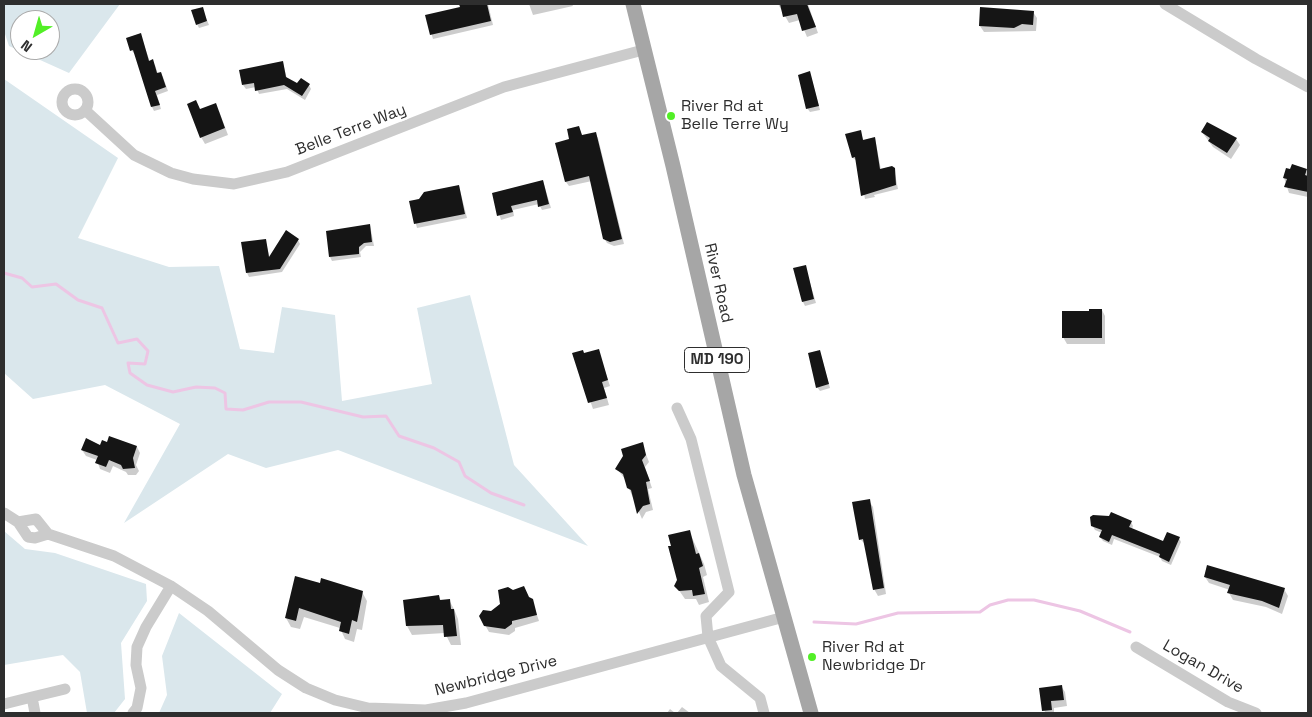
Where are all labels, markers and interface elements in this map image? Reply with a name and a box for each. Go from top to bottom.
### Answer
north arrow [10,10,60,60]
text: N [17,36,36,56]
place label: River Rd at Belle Terre Wy [681,97,789,135]
street label: Belle Terre Way [293,100,409,160]
marker: River Rd at Belle Terre Wy [665,110,677,122]
street label: River Road [700,241,736,325]
road number: MD 190 [684,348,750,372]
street label: Logan Drive [1159,636,1247,698]
place label: River Rd at Newbridge Dr [822,638,926,676]
marker: River Rd at Newbridge Dr [806,651,818,663]
street label: Newbridge Drive [433,652,559,700]

